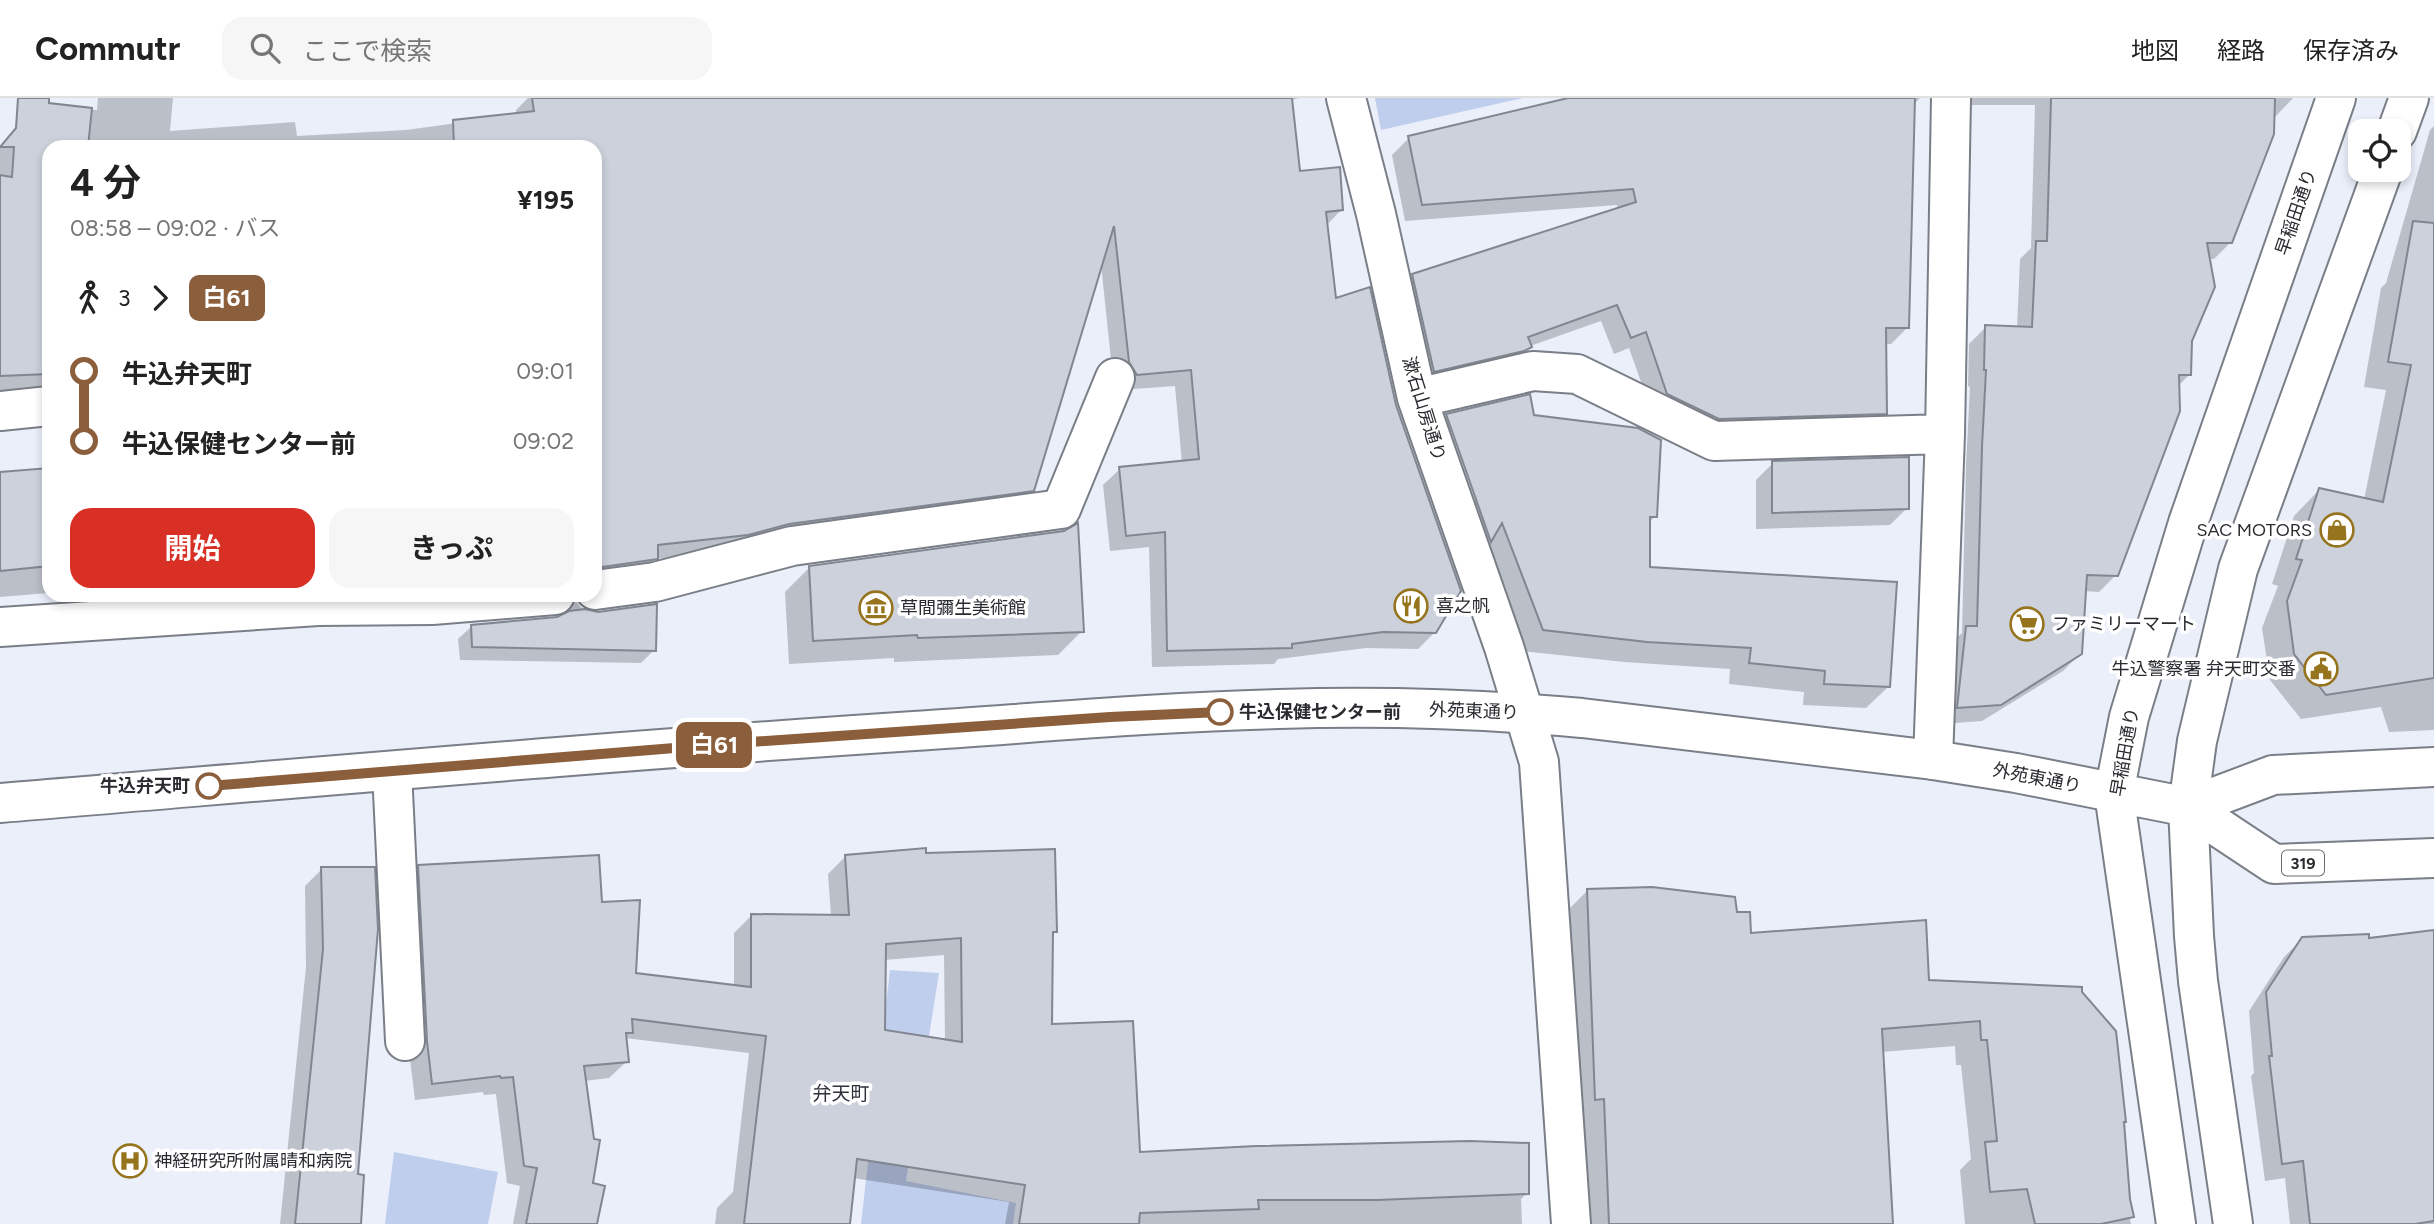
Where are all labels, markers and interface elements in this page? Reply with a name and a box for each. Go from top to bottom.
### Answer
search box [222,17,712,80]
text: Commutr [35,29,180,68]
icon: search [246,29,284,67]
text: ここで検索 [302,35,432,67]
text: 地図 [2131,36,2179,65]
text: 経路 [2217,36,2265,65]
text: 保存済み [2303,36,2399,65]
map controls [2348,119,2411,182]
button: locate [2348,119,2411,182]
text: 4 分 [70,160,141,206]
street label: 早稲田通り [2271,166,2321,258]
text: ¥195 [517,184,574,216]
text: 08:58 – 09:02 · バス [70,214,280,242]
icon: walk [70,279,108,317]
icon: forward [141,279,179,317]
text: 白61 [203,283,251,312]
text: 3 [118,284,131,312]
street label: 漱石山房通り [1398,354,1450,464]
text: 09:01 [516,357,574,385]
text: 牛込弁天町 [122,358,252,390]
text: 09:02 [513,427,574,455]
text: 牛込保健センター前 [122,428,356,460]
button: 開始 [70,508,315,588]
button: きっぷ [329,508,574,588]
shop icon: SAC MOTORS [2318,511,2356,549]
place label: SAC MOTORS [2196,519,2312,541]
restaurant icon: 喜之帆 [1392,587,1430,625]
museum icon: 草間彌生美術館 [857,589,895,627]
place label: 喜之帆 [1436,595,1490,617]
place label: 草間彌生美術館 [900,597,1026,619]
supermarket icon: ファミリーマート [2008,605,2046,643]
place label: ファミリーマート [2052,613,2196,635]
public building icon: 牛込警察署 弁天町交番 [2302,650,2340,688]
place label: 牛込警察署 弁天町交番 [2112,658,2296,680]
street label: 外苑東通り [1429,698,1519,724]
marker: 牛込保健センター前 [1207,699,1233,725]
place label: 牛込保健センター前 [1239,701,1401,723]
street label: 早稲田通り [2106,706,2144,798]
line badge: 白61 [674,722,754,768]
text: 白61 [690,730,738,759]
street label: 外苑東通り [1991,759,2083,797]
marker: 牛込弁天町 [196,773,222,799]
place label: 牛込弁天町 [100,775,190,797]
road number: 319 [2282,850,2324,876]
district label: 弁天町 [812,1082,870,1105]
hospital icon: 神経研究所附属晴和病院 [111,1142,149,1180]
place label: 神経研究所附属晴和病院 [154,1150,352,1172]

